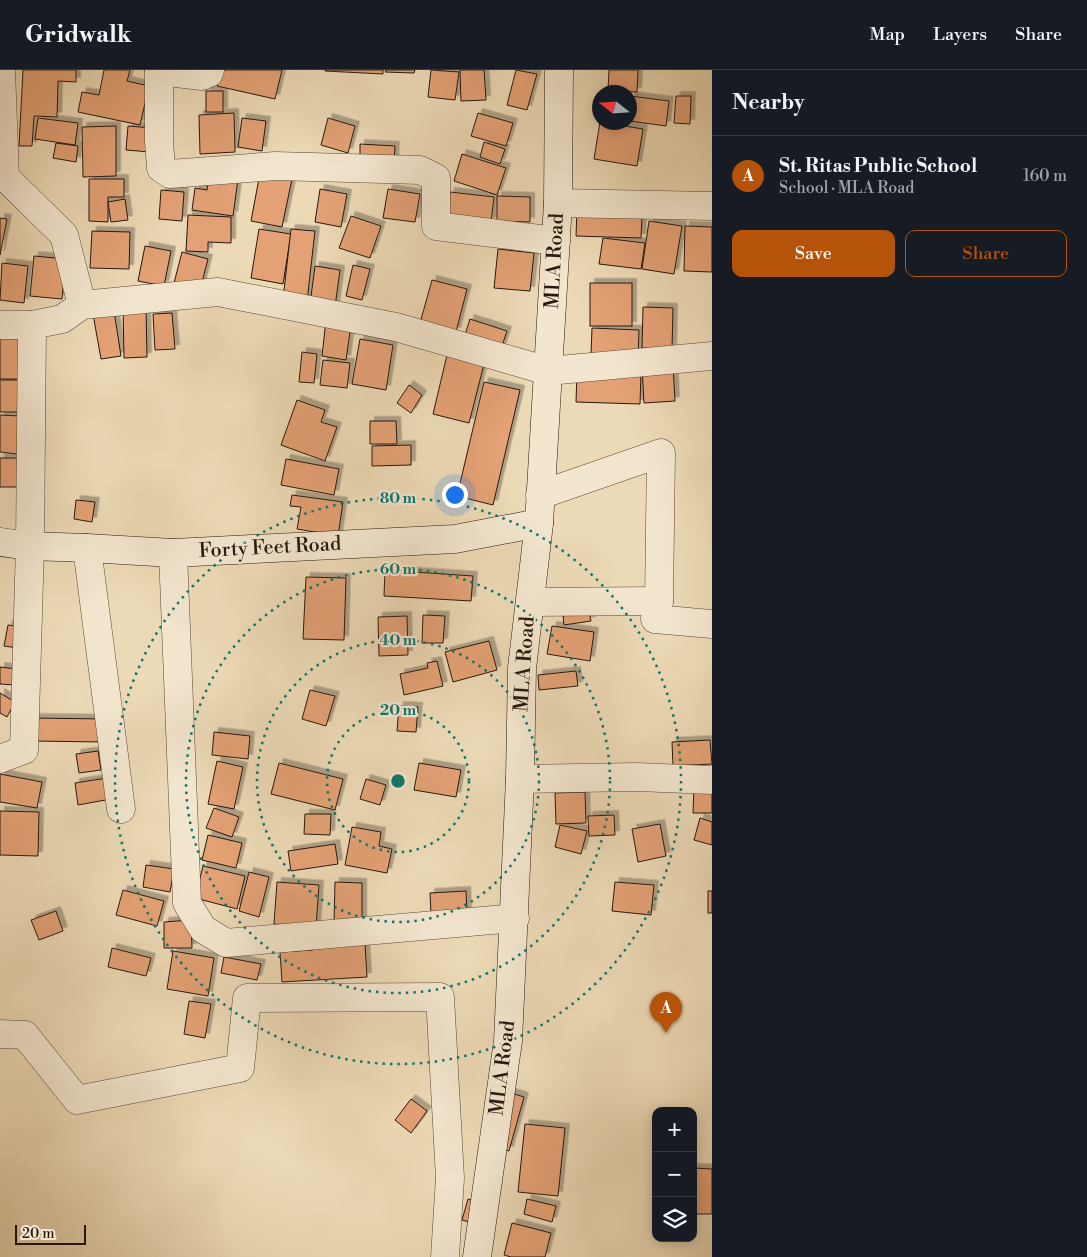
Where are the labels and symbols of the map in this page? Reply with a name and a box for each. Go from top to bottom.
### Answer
north arrow [592,85,637,130]
street label: MLA Road [540,212,570,310]
your location [442,482,468,508]
text: 80 m [380,489,417,508]
street label: Forty Feet Road [198,532,343,564]
text: 60 m [380,560,417,579]
street label: MLA Road [509,615,541,713]
text: 40 m [379,631,417,650]
text: 20 m [380,701,417,720]
centre of rings [389,772,407,790]
pin: A [650,992,682,1033]
street label: MLA Road [485,1018,521,1117]
scale bar [15,1222,86,1245]

